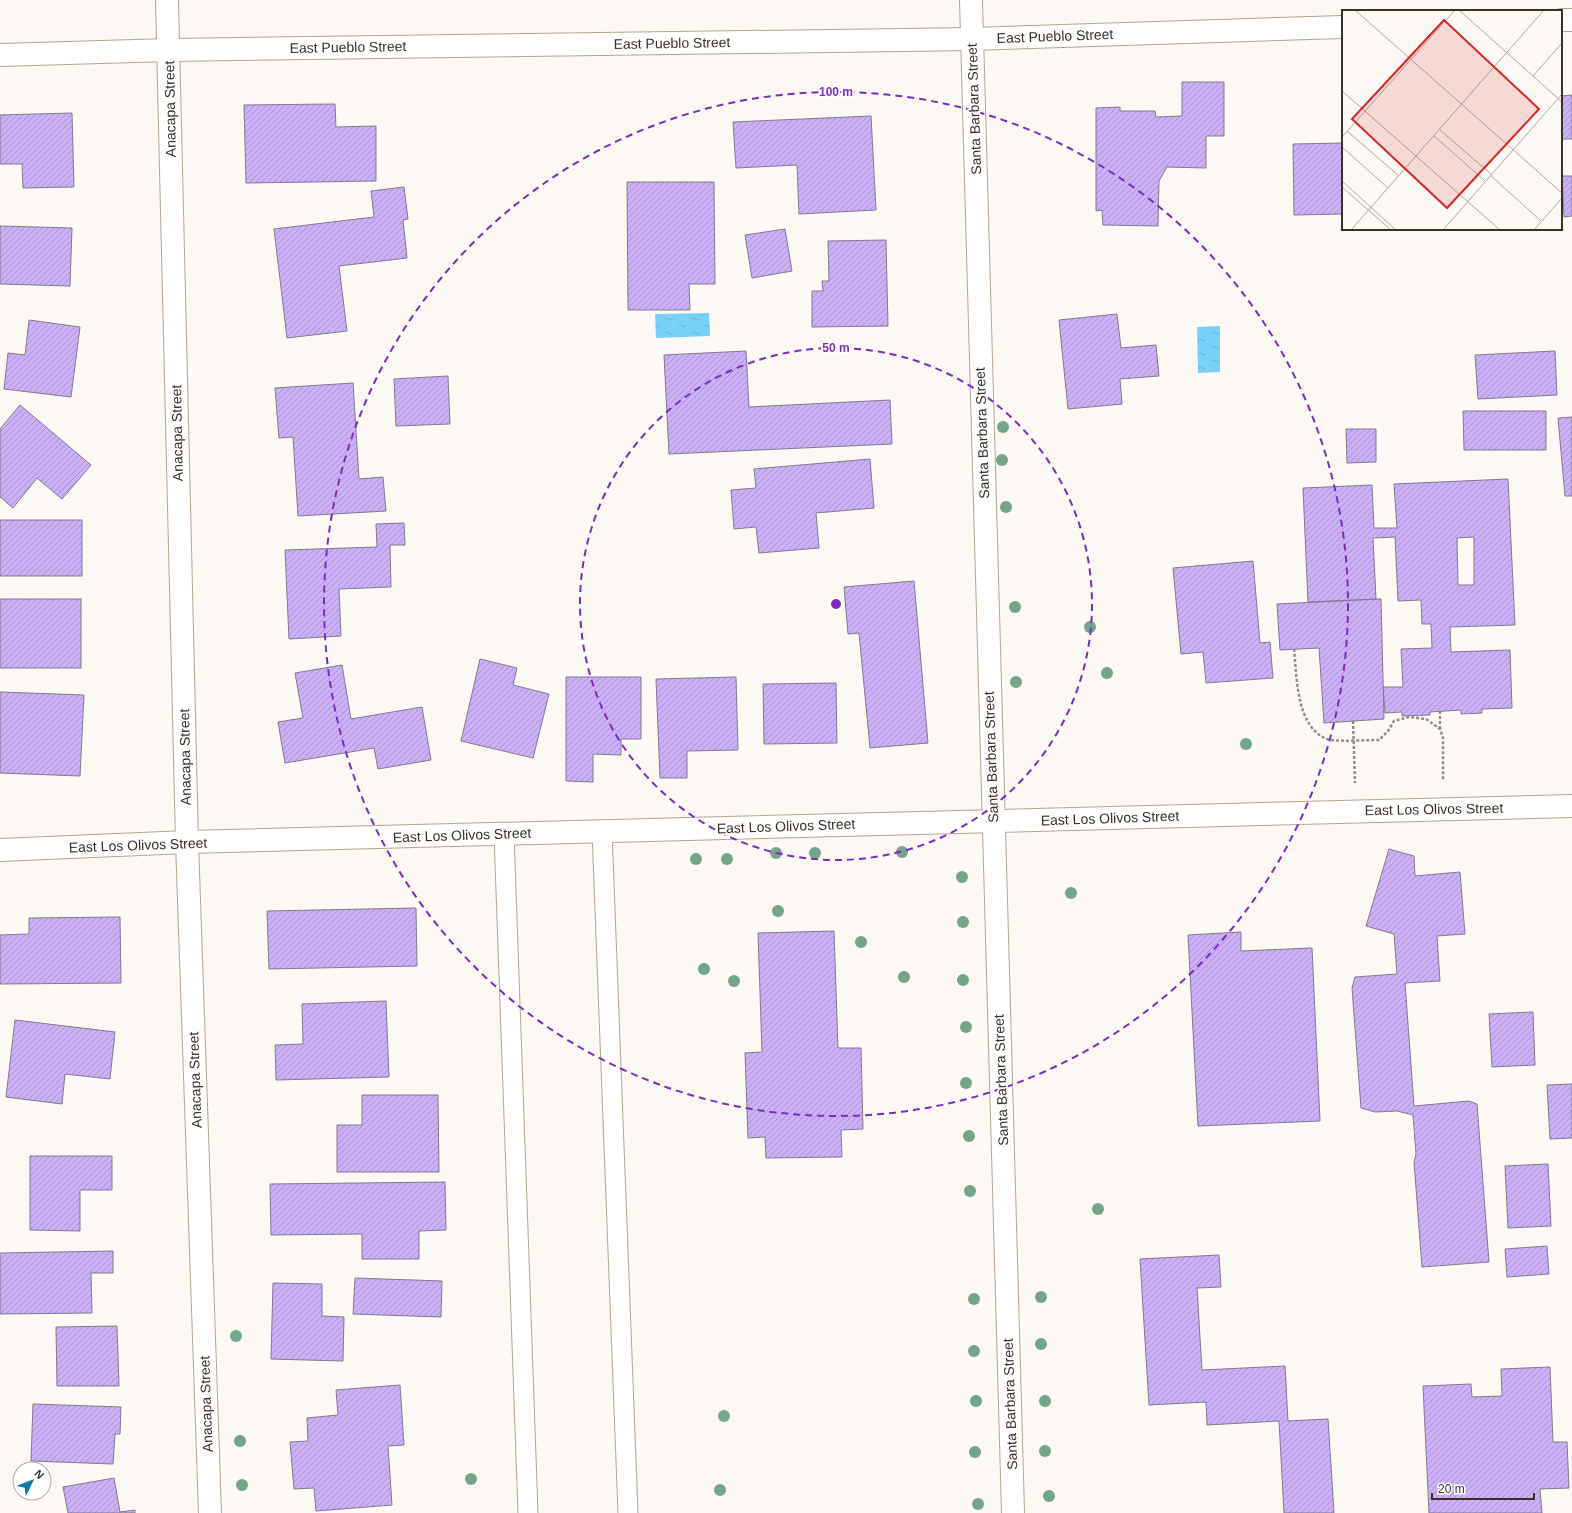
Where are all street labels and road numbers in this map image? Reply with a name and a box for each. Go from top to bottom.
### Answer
street label: East Pueblo Street [996,26,1114,46]
street label: East Pueblo Street [613,34,731,52]
street label: East Pueblo Street [289,38,407,56]
street label: Santa Barbara Street [964,43,984,175]
street label: Anacapa Street [161,61,179,157]
street label: Santa Barbara Street [972,367,992,499]
street label: Anacapa Street [168,385,186,481]
street label: Santa Barbara Street [981,691,1001,823]
street label: Anacapa Street [176,709,194,805]
street label: East Los Olivos Street [1365,800,1503,818]
street label: East Los Olivos Street [1041,808,1180,828]
street label: East Los Olivos Street [717,816,856,836]
street label: East Los Olivos Street [393,825,532,845]
street label: East Los Olivos Street [69,835,208,855]
street label: Santa Barbara Street [991,1014,1011,1146]
street label: Anacapa Street [185,1031,205,1129]
street label: Santa Barbara Street [1000,1338,1020,1470]
street label: Anacapa Street [196,1355,216,1453]

